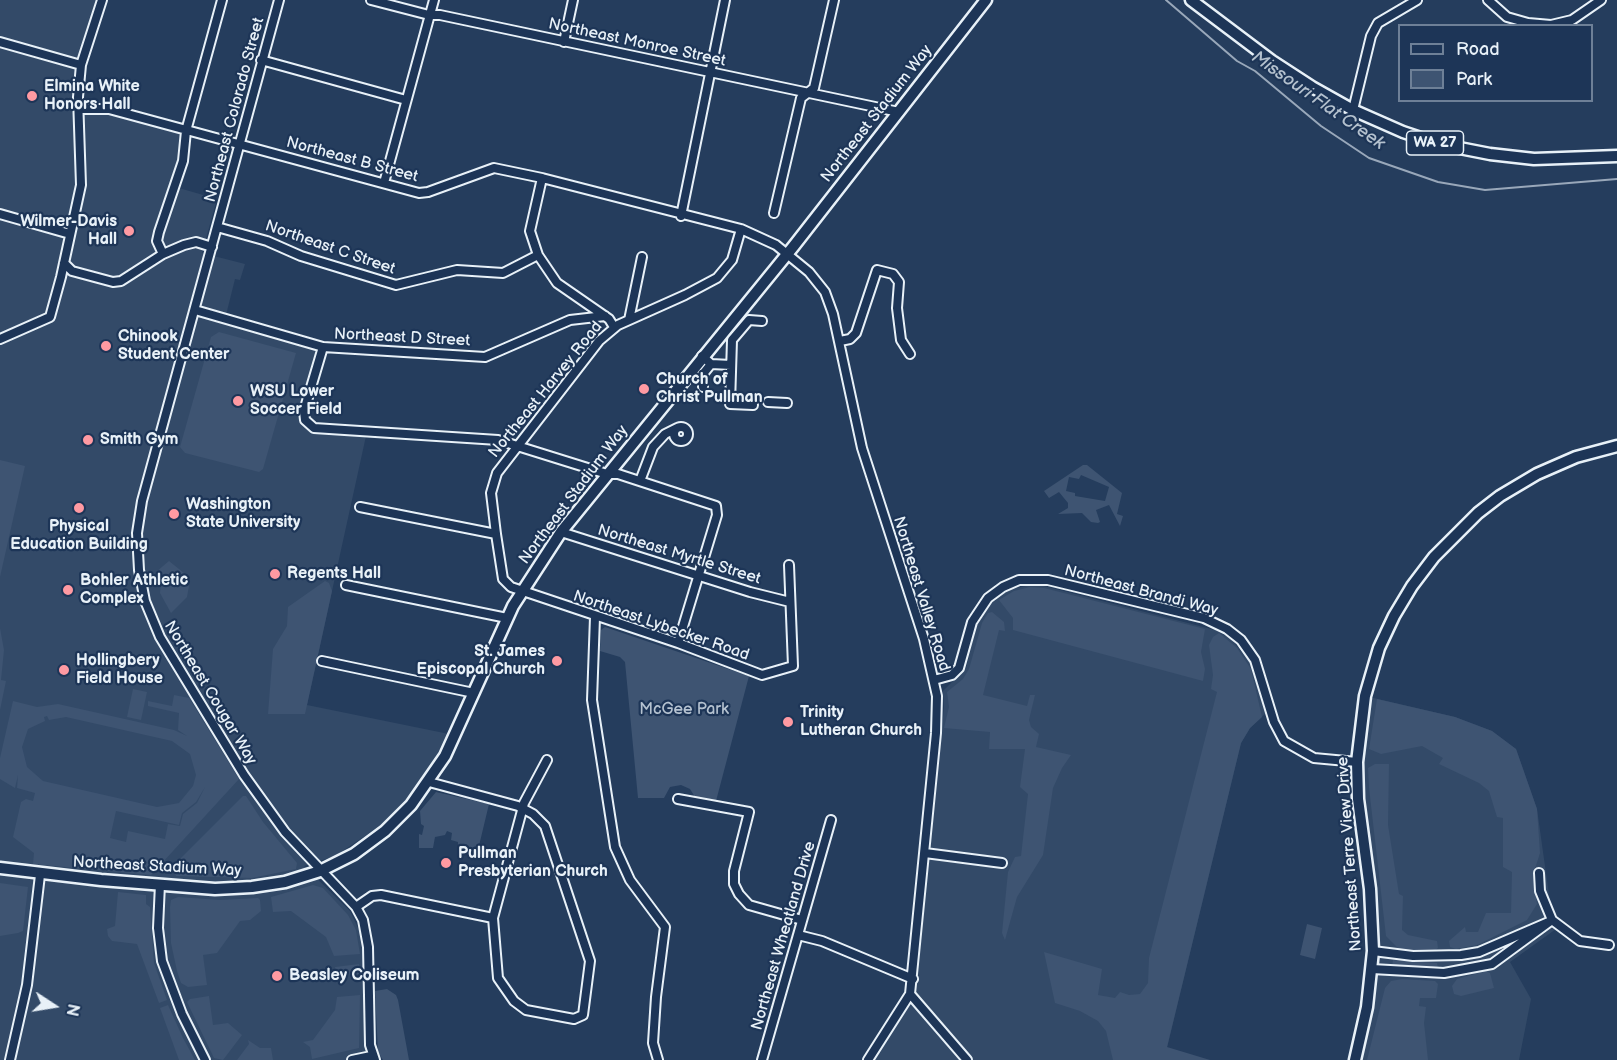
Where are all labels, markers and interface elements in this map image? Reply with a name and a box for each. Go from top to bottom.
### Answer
street label: Northeast Colorado Street [201,15,269,205]
street label: Northeast Monroe Street [547,15,727,71]
legend [1398,24,1593,102]
text: Road [1456,39,1500,60]
street label: Northeast Stadium Way [817,41,937,187]
water label: Missouri Flat Creek [1247,47,1389,155]
text: Park [1456,69,1492,90]
place label: Elmina White Honors Hall [44,77,140,115]
marker: Elmina White Honors Hall [25,89,39,103]
road number: WA 27 [1406,131,1464,155]
street label: Northeast B Street [284,133,420,187]
place label: Wilmer-Davis Hall [20,212,117,250]
street label: Northeast C Street [263,217,397,279]
marker: Wilmer-Davis Hall [122,224,136,238]
street label: Northeast Harvey Road [485,318,607,462]
street label: Northeast D Street [333,325,471,351]
place label: Chinook Student Center [118,327,229,365]
marker: Chinook Student Center [99,339,113,353]
place label: Church of Christ Pullman [656,370,763,408]
place label: WSU Lower Soccer Field [250,382,342,420]
marker: Church of Christ Pullman [637,382,651,396]
marker: WSU Lower Soccer Field [231,394,245,408]
street label: Northeast Stadium Way [515,422,633,568]
place label: Smith Gym [100,430,178,450]
marker: Smith Gym [81,433,95,447]
place label: Washington State University [186,495,300,533]
marker: Physical Education Building [72,501,86,515]
marker: Washington State University [167,507,181,521]
street label: Northeast Valley Road [888,514,954,674]
place label: Physical Education Building [10,517,148,555]
street label: Northeast Myrtle Street [595,521,763,589]
street label: Northeast Brandi Way [1062,561,1220,621]
place label: Regents Hall [287,564,381,584]
marker: Regents Hall [268,567,282,581]
place label: Bohler Athletic Complex [80,571,188,609]
marker: Bohler Athletic Complex [61,583,75,597]
street label: Northeast Lybecker Road [570,587,752,665]
street label: Northeast Cougar Way [160,618,260,768]
place label: St. James Episcopal Church [417,642,545,680]
place label: Hollingbery Field House [76,651,163,689]
marker: St. James Episcopal Church [550,654,564,668]
marker: Hollingbery Field House [57,663,71,677]
park label: McGee Park [639,700,729,720]
place label: Trinity Lutheran Church [800,703,922,741]
marker: Trinity Lutheran Church [781,715,795,729]
street label: Northeast Terre View Drive [1334,756,1366,952]
street label: Northeast Wheatland Drive [748,839,820,1033]
place label: Pullman Presbyterian Church [458,844,608,882]
street label: Northeast Stadium Way [72,853,242,881]
marker: Pullman Presbyterian Church [439,856,453,870]
place label: Beasley Coliseum [289,966,420,986]
marker: Beasley Coliseum [270,969,284,983]
north arrow [24,976,84,1036]
text: N [62,1002,83,1018]

